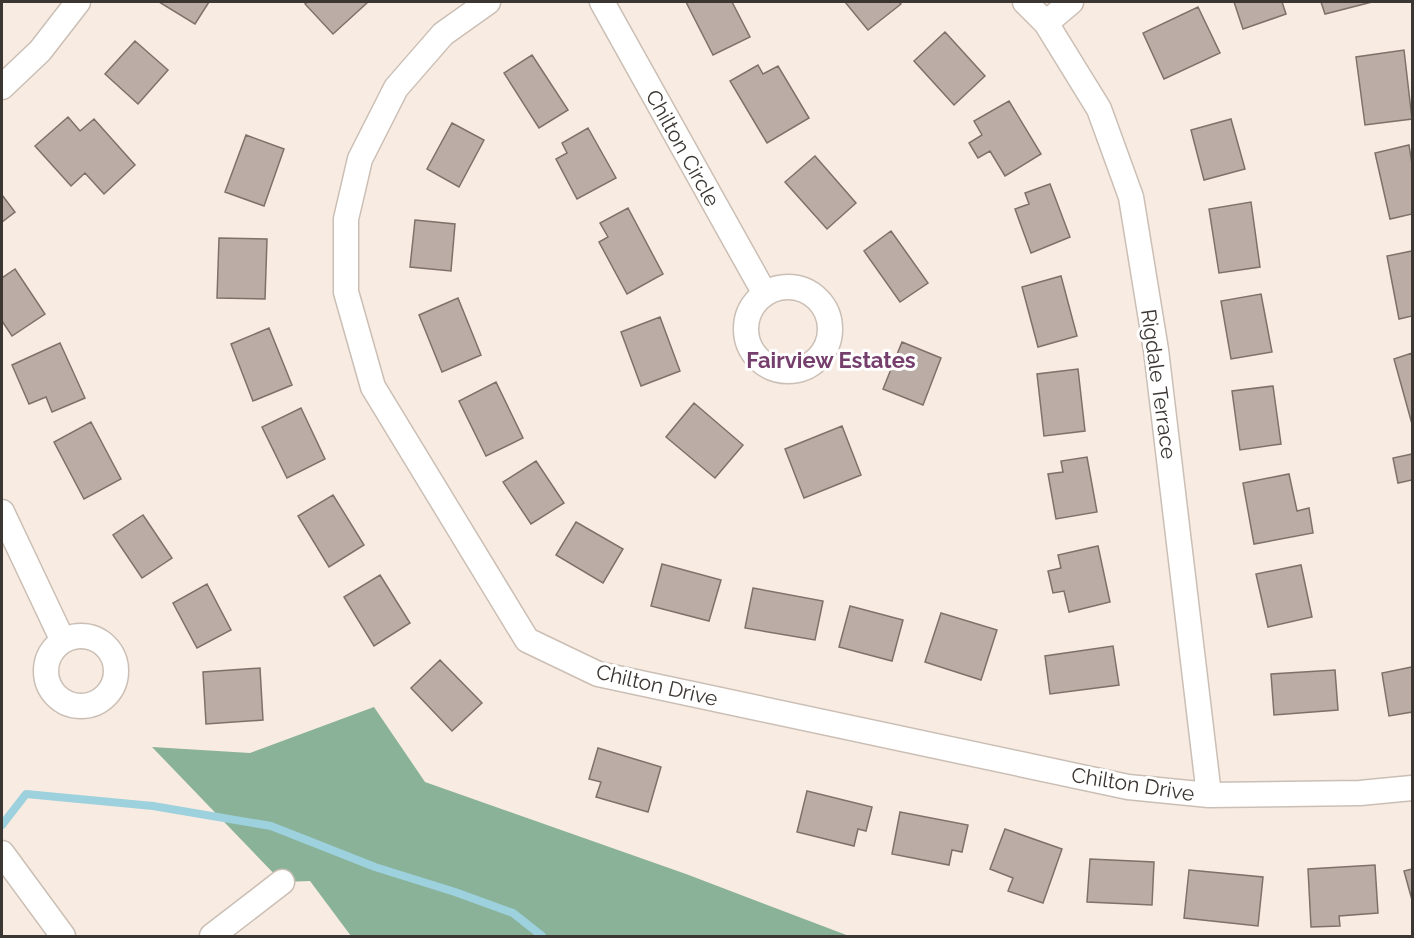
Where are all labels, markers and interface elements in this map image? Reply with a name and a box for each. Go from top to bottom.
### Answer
street label: Chilton Circle [641,85,725,211]
street label: Rigdale Terrace [1136,307,1182,461]
district label: Fairview Estates [746,347,916,373]
street label: Chilton Drive [594,659,720,711]
street label: Chilton Drive [1070,762,1196,806]

